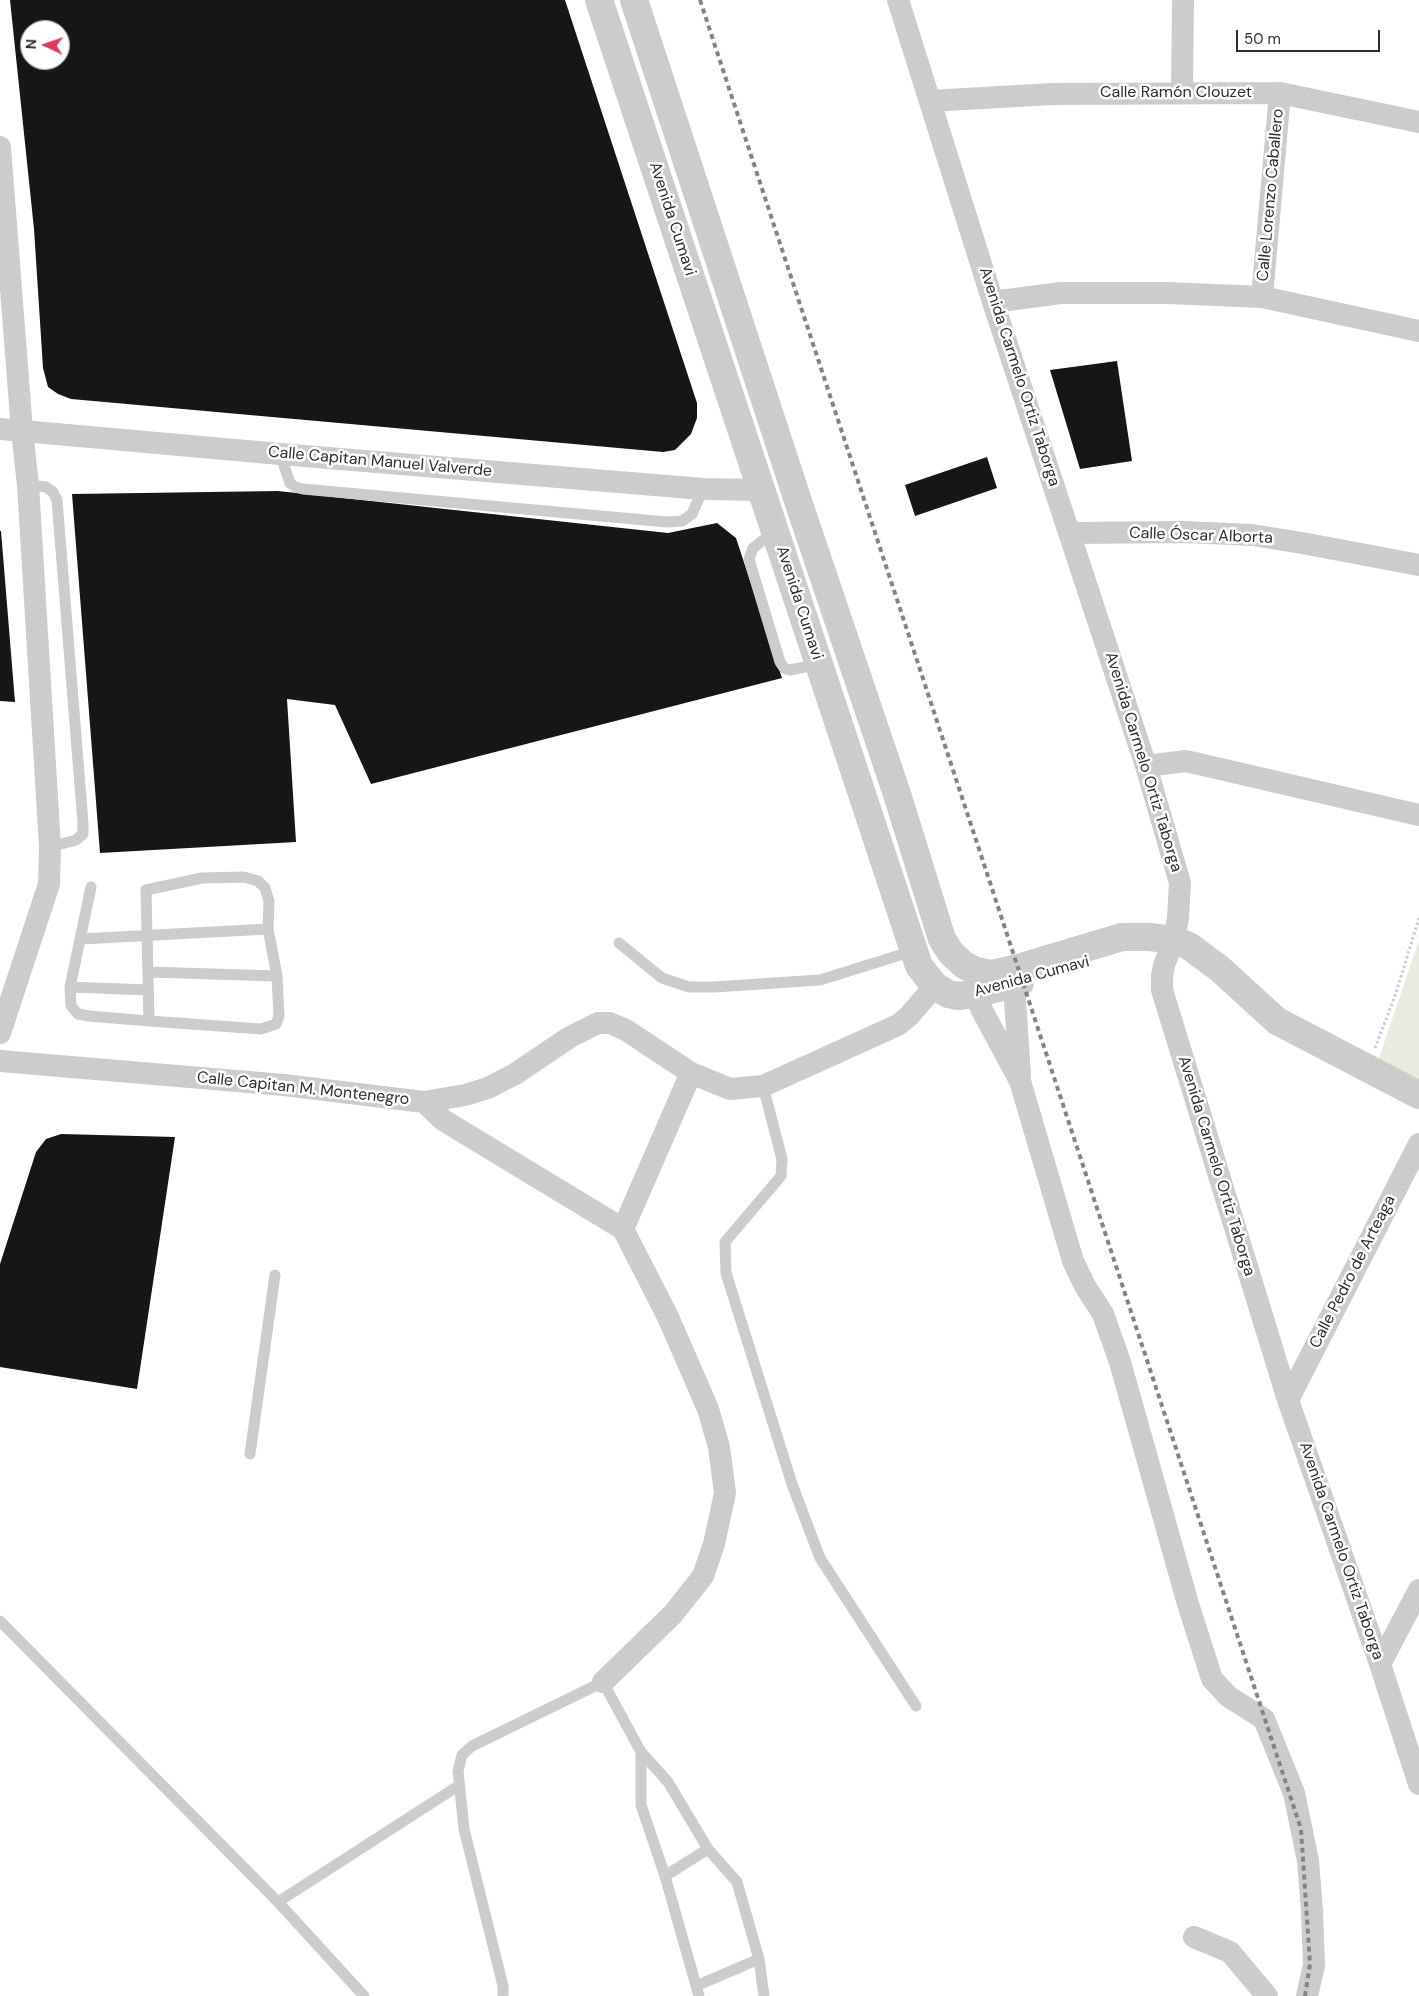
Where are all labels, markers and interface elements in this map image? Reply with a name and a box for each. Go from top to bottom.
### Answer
north arrow [20,20,70,70]
scale bar [1239,20,1383,52]
text: 50 m [1244,29,1281,49]
text: N [22,39,40,50]
street label: Calle Ramón Clouzet [1100,83,1252,103]
street label: Calle Lorenzo Caballero [1254,108,1288,282]
street label: Avenida Cumavi [645,160,699,278]
street label: Avenida Carmelo Ortiz Taborga [974,265,1064,489]
street label: Calle Capitan Manuel Valverde [267,443,493,481]
street label: Calle Óscar Alborta [1129,524,1273,548]
street label: Avenida Cumavi [772,544,826,662]
street label: Avenida Carmelo Ortiz Taborga [1100,650,1186,874]
street label: Avenida Cumavi [972,952,1092,1002]
street label: Avenida Carmelo Ortiz Taborga [1173,1054,1259,1278]
street label: Calle Capitan M. Montenegro [196,1068,410,1110]
street label: Calle Pedro de Arteaga [1306,1192,1400,1352]
street label: Avenida Carmelo Ortiz Taborga [1295,1440,1387,1662]

